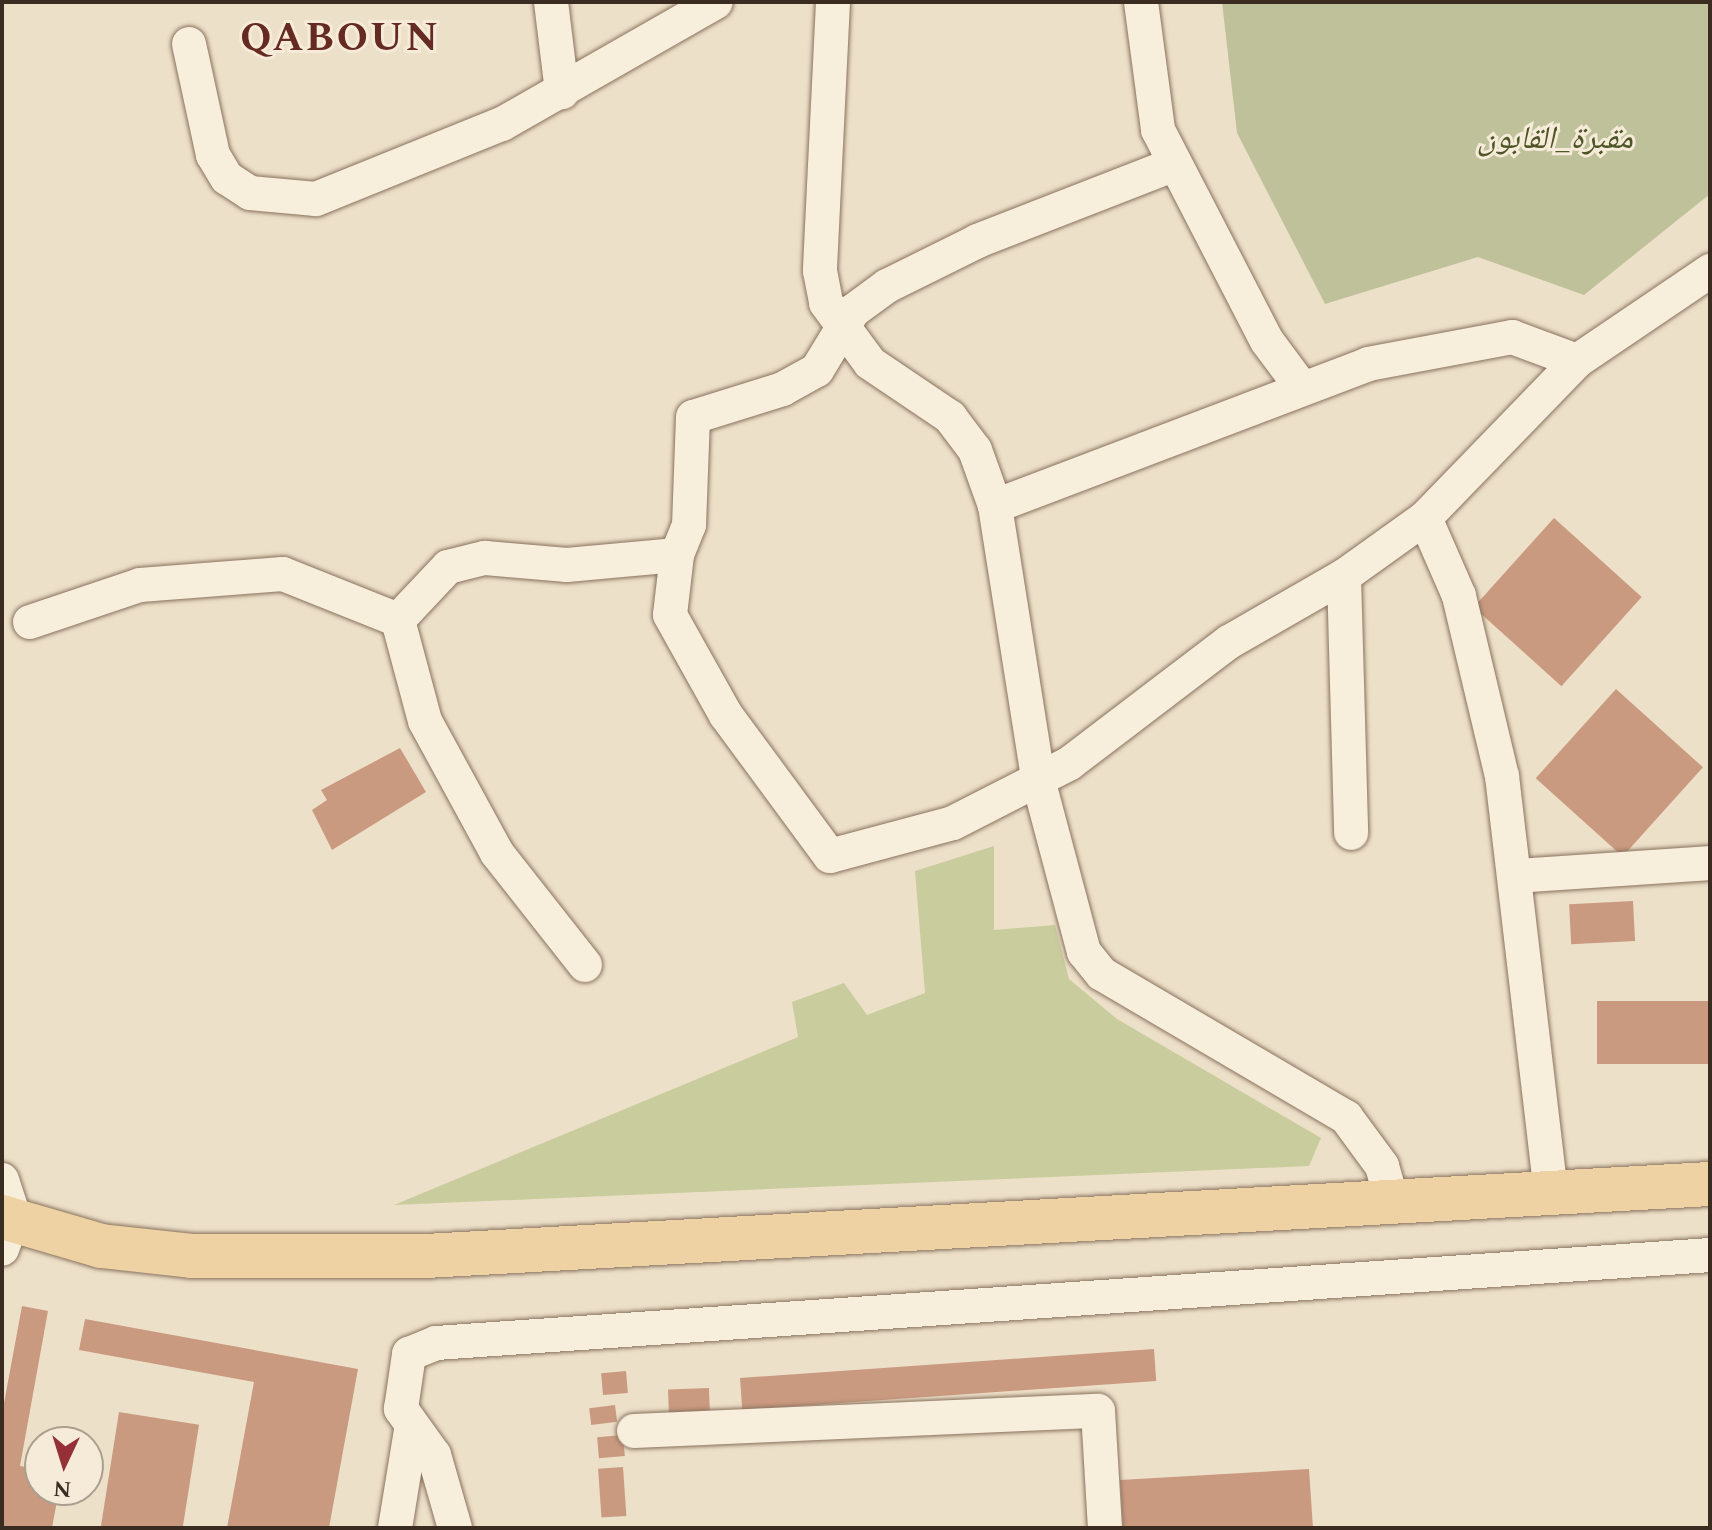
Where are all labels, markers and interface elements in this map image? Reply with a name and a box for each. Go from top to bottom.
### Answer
district label: QABOUN [240,15,440,63]
park label: مقبرة_القابون [1477,120,1633,158]
north arrow [24,1426,104,1506]
text: N [52,1471,73,1506]

